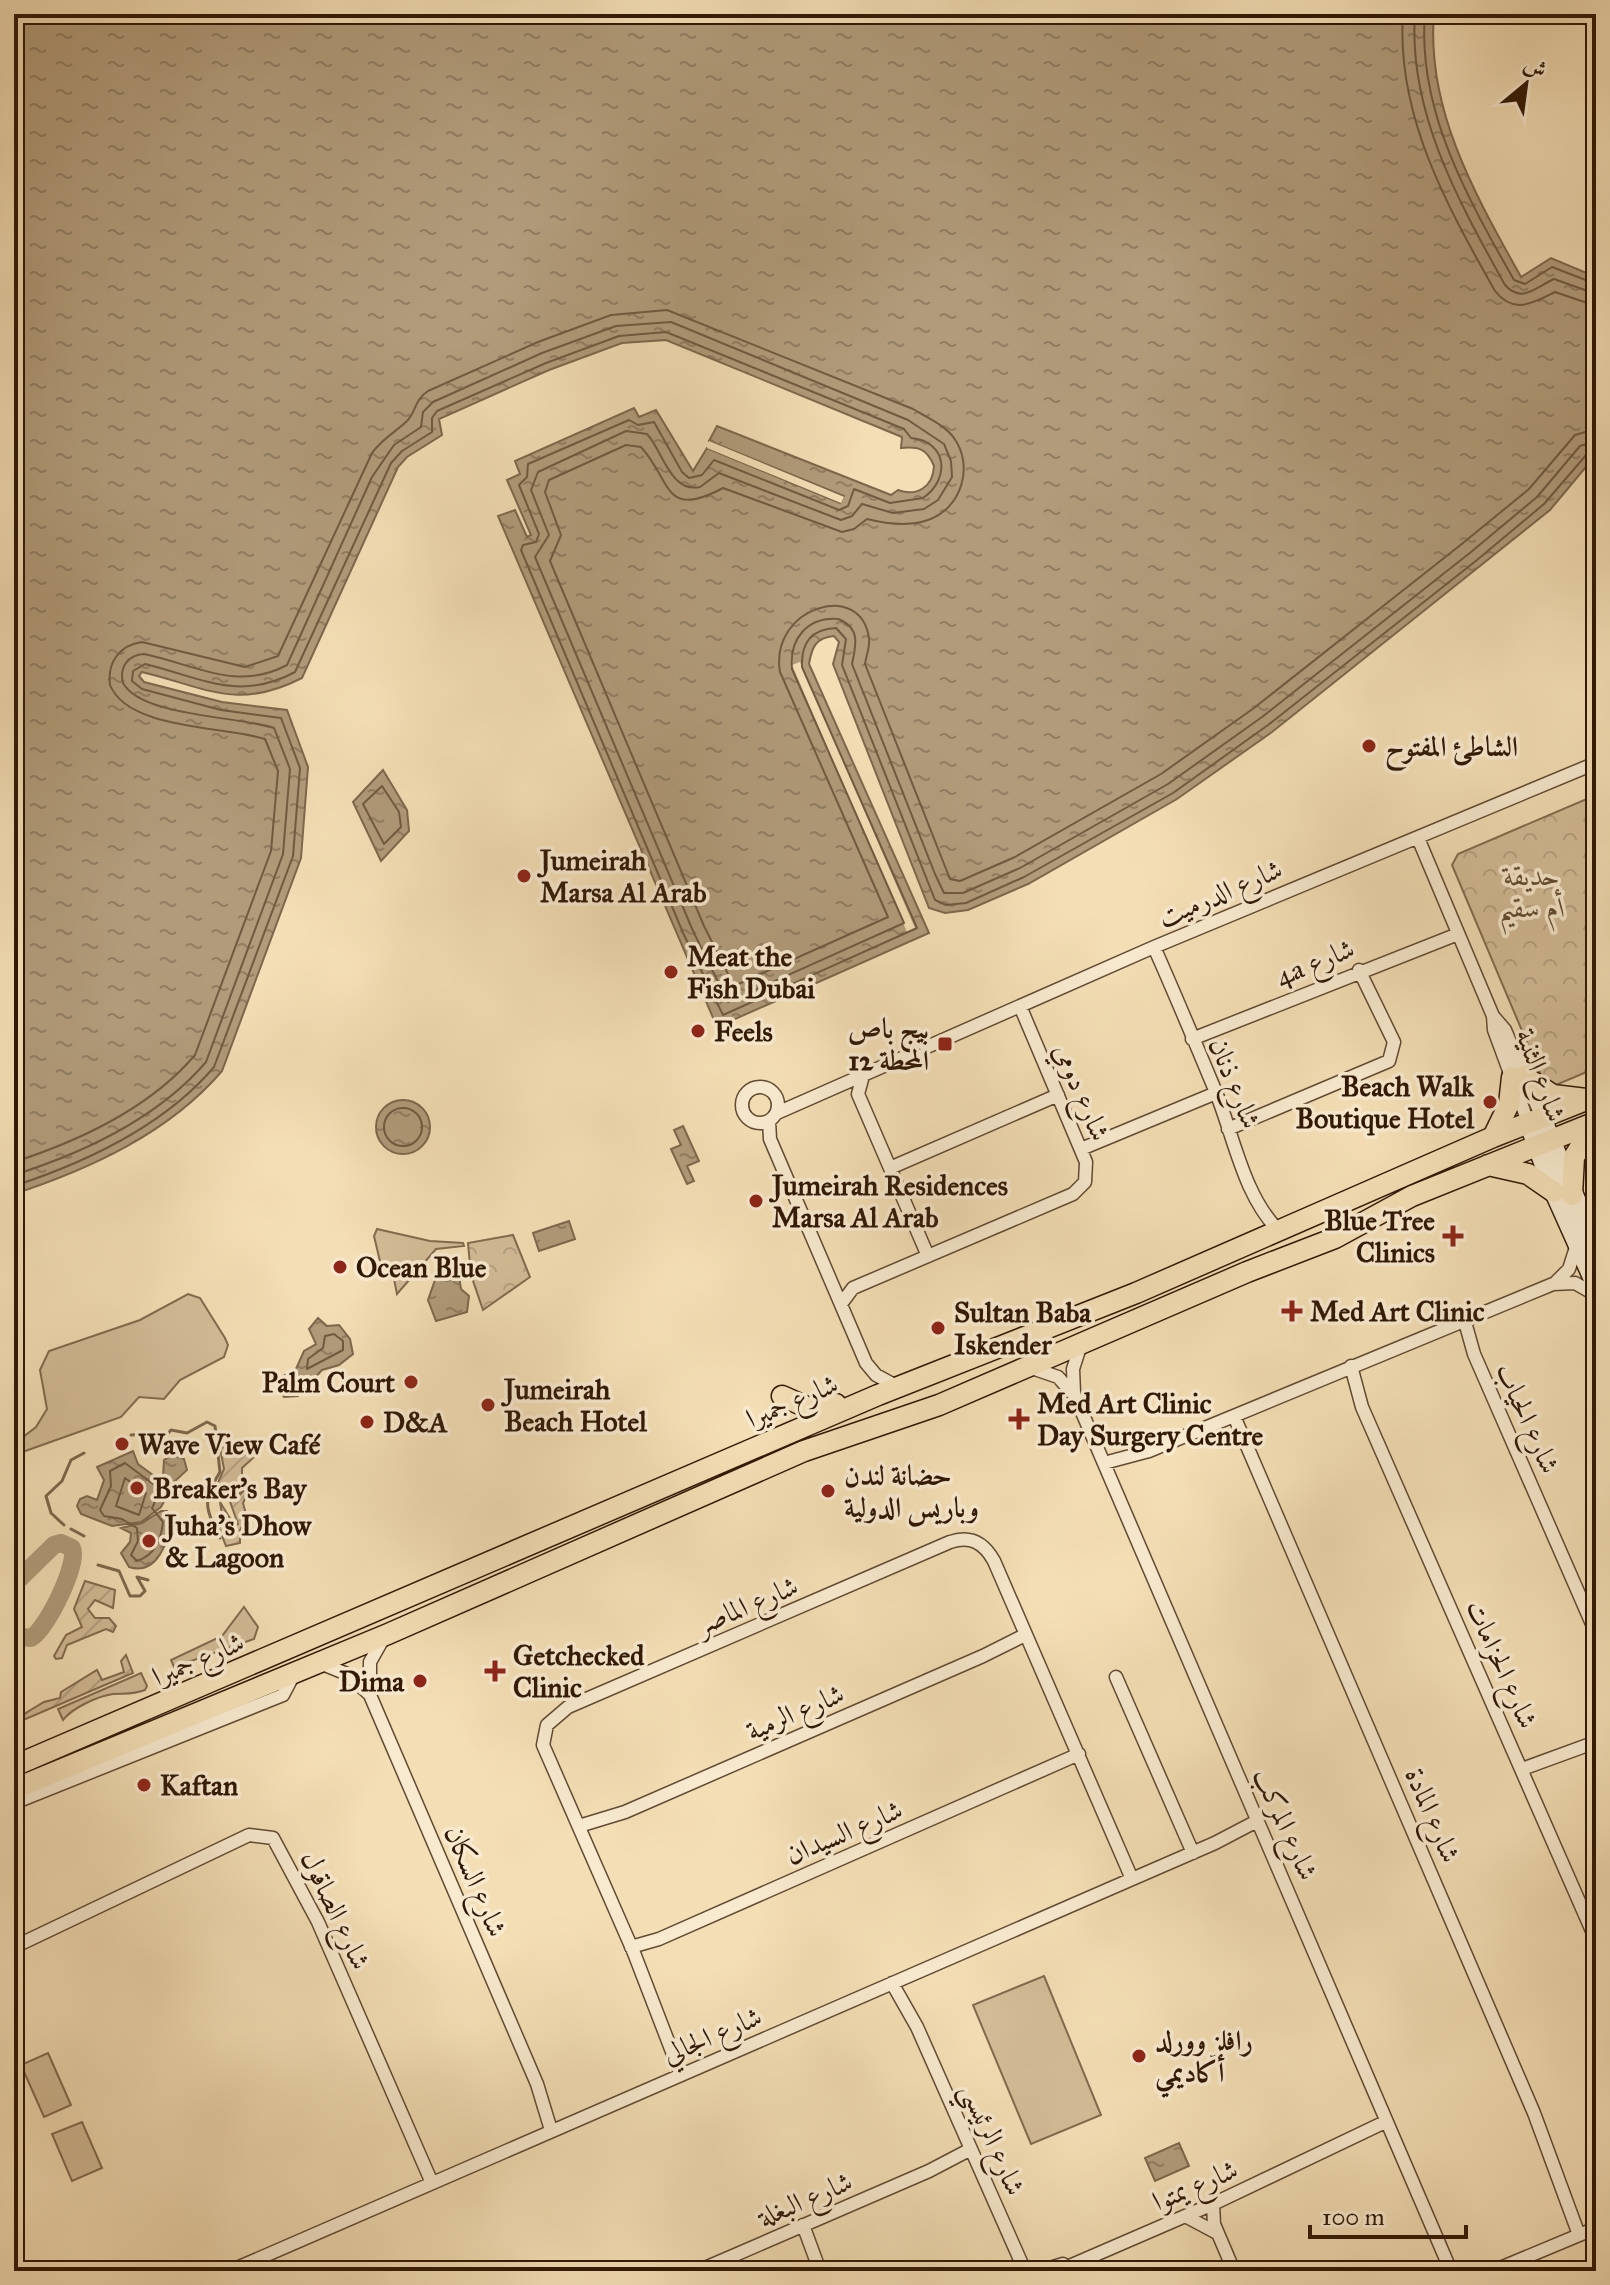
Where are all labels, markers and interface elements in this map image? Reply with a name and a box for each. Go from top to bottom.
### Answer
north arrow [1486,44,1566,124]
text: ش [1519,50,1552,84]
place label: الشاطئ المفتوح [1385,729,1518,772]
marker: الشاطئ المفتوح [1360,737,1378,755]
place label: Jumeirah Marsa Al Arab [536,843,707,910]
street label: شارع الدرميت [1152,851,1290,940]
park label: حديقة أم سقيم [1498,858,1566,935]
marker: Jumeirah Marsa Al Arab [515,867,533,885]
street label: 4a شارع [1270,930,1362,999]
place label: Meat the Fish Dubai [687,939,815,1006]
marker: Meat the Fish Dubai [662,963,680,981]
place label: بيج باص المحطة 12 [848,1011,929,1078]
place label: Feels [714,1014,773,1049]
marker: Feels [689,1022,707,1040]
street label: شارع الثنية [1502,1024,1574,1128]
street label: شارع ذنان [1195,1032,1269,1136]
marker: بيج باص المحطة 12 [936,1035,954,1053]
street label: شارع دومي [1040,1038,1118,1148]
place label: Beach Walk Boutique Hotel [1295,1069,1475,1136]
marker: Beach Walk Boutique Hotel [1481,1093,1499,1111]
place label: Jumeirah Residences Marsa Al Arab [768,1168,1008,1235]
marker: Jumeirah Residences Marsa Al Arab [747,1192,765,1210]
place label: Blue Tree Clinics [1324,1203,1435,1270]
marker: Blue Tree Clinics [1442,1225,1464,1247]
place label: Ocean Blue [356,1250,487,1285]
marker: Ocean Blue [331,1258,349,1276]
place label: Med Art Clinic [1310,1294,1485,1329]
place label: Sultan Baba Iskender [954,1295,1092,1362]
marker: Med Art Clinic [1281,1300,1303,1322]
marker: Sultan Baba Iskender [929,1319,947,1337]
street label: شارع الحياب [1483,1357,1568,1481]
place label: Palm Court [262,1365,395,1400]
street label: شارع جميرا [741,1366,846,1441]
place label: Jumeirah Beach Hotel [500,1372,647,1439]
marker: Palm Court [402,1373,420,1391]
place label: Med Art Clinic Day Surgery Centre [1037,1386,1264,1453]
marker: Jumeirah Beach Hotel [479,1396,497,1414]
place label: D&A [383,1405,449,1440]
marker: Med Art Clinic Day Surgery Centre [1008,1408,1030,1430]
marker: D&A [358,1413,376,1431]
place label: Wave View Café [138,1427,321,1462]
marker: Wave View Café [113,1435,131,1453]
place label: حضانة لندن وباريس الدولية [844,1458,979,1527]
place label: Breaker's Bay [153,1471,307,1506]
marker: Breaker's Bay [128,1479,146,1497]
marker: حضانة لندن وباريس الدولية [819,1482,837,1500]
place label: Juha’s Dhow & Lagoon [161,1508,313,1575]
marker: Juha’s Dhow & Lagoon [140,1532,158,1550]
street label: شارع الماصر [688,1568,806,1649]
street label: شارع الحزامات [1453,1594,1546,1736]
street label: شارع جميرا [147,1624,252,1699]
place label: Getchecked Clinic [513,1638,645,1705]
marker: Getchecked Clinic [484,1660,506,1682]
place label: Dima [339,1664,405,1699]
marker: Dima [411,1672,429,1690]
street label: شارع الرمية [741,1676,852,1754]
street label: شارع المركب [1240,1762,1326,1888]
street label: شارع المادة [1392,1762,1469,1870]
place label: Kaftan [160,1768,238,1803]
marker: Kaftan [135,1776,153,1794]
street label: شارع السيدان [780,1792,910,1878]
street label: شارع السكان [431,1820,515,1944]
street label: شارع الصاقول [288,1845,379,1978]
street label: شارع الجالي [657,1998,769,2077]
place label: رافلز وورلد أكاديمي [1155,2023,1253,2098]
marker: رافلز وورلد أكاديمي [1130,2047,1148,2065]
street label: شارع الرئيسي [944,2077,1033,2204]
street label: شارع يمتوا [1147,2151,1245,2224]
street label: شارع البغلة [751,2164,860,2241]
scale bar [1310,2189,1466,2239]
text: 100 m [1322,2202,1385,2232]

